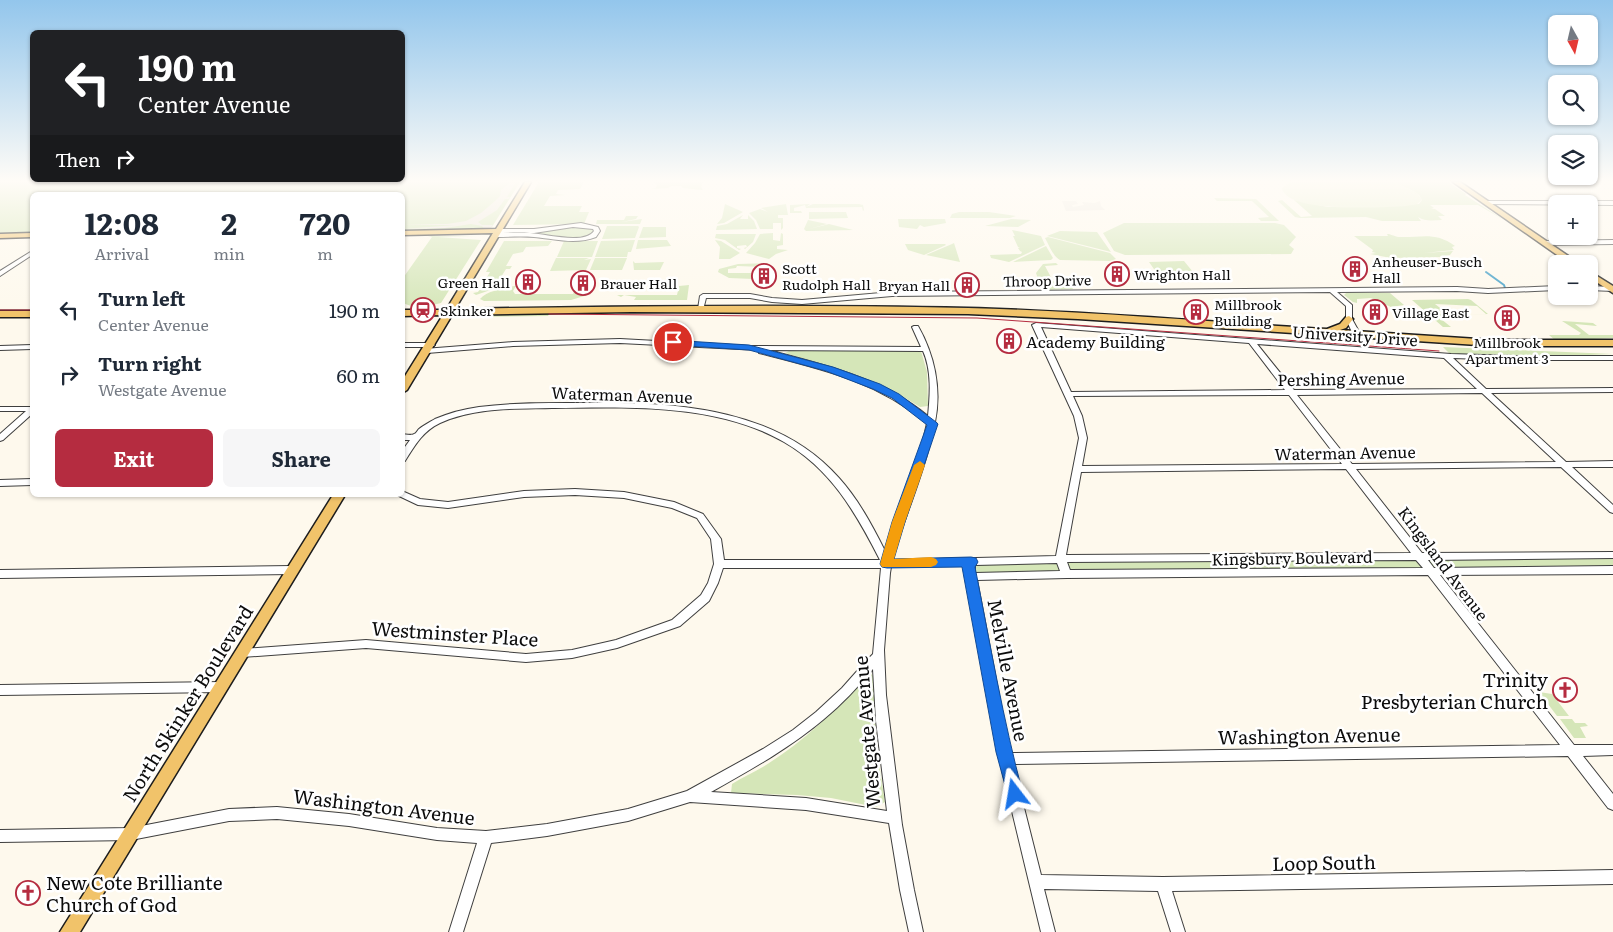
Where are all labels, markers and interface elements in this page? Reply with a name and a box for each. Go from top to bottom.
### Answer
north arrow [1548,15,1598,65]
map controls [1548,15,1598,305]
text: 190 m [138,40,236,92]
icon: left [55,50,120,115]
button: search [1548,75,1598,125]
text: Center Avenue [138,87,291,120]
button: layers [1548,135,1598,185]
text: Then [55,145,101,173]
icon: right [111,145,139,173]
button: + [1548,195,1598,245]
text: 12:08 [84,200,159,244]
text: 2 [221,200,237,244]
text: 720 [299,200,351,244]
text: Arrival [94,241,149,265]
text: min [213,241,245,265]
text: m [317,241,333,265]
place label: Anheuser-Busch Hall [1372,251,1482,287]
button: − [1548,255,1598,305]
building icon: Anheuser-Busch Hall [1342,256,1368,282]
place label: Scott Rudolph Hall [782,258,871,294]
building icon: Wrighton Hall [1104,261,1130,287]
building icon: Scott Rudolph Hall [751,263,777,289]
place label: Wrighton Hall [1134,264,1231,284]
building icon: Green Hall [515,269,541,295]
street label: Throop Drive [1003,269,1091,291]
building icon: Brauer Hall [570,270,596,296]
place label: Green Hall [438,272,510,292]
building icon: Bryan Hall [954,272,980,298]
place label: Brauer Hall [600,273,677,293]
place label: Bryan Hall [878,275,950,295]
text: Turn left [98,284,185,312]
place label: Millbrook Building [1214,294,1282,330]
icon: left [55,296,83,324]
text: 190 m [329,296,380,324]
station icon: Skinker [410,297,436,323]
building icon: Millbrook Building [1183,299,1209,325]
building icon: Village East [1362,299,1388,325]
place label: Skinker [440,300,493,320]
place label: Village East [1392,302,1470,322]
building icon: Millbrook Apartment 3 [1494,305,1520,331]
text: Center Avenue [98,312,209,336]
street label: University Drive [1291,319,1419,351]
pin [652,321,694,363]
icon: arrive [659,328,687,356]
building icon: Academy Building [996,328,1022,354]
place label: Academy Building [1026,329,1165,353]
place label: Millbrook Apartment 3 [1465,332,1549,368]
text: Turn right [98,349,202,377]
icon: right [55,361,83,389]
text: 60 m [337,361,380,389]
street label: Pershing Avenue [1277,365,1405,391]
text: Westgate Avenue [98,377,227,401]
street label: Waterman Avenue [551,380,693,408]
button: Exit [55,429,213,487]
button: Share [223,429,380,487]
street label: Waterman Avenue [1274,439,1416,465]
street label: Kingsland Avenue [1393,501,1495,625]
street label: Kingsbury Boulevard [1211,544,1373,570]
street label: Melville Avenue [981,596,1037,744]
street label: North Skinker Boulevard [115,599,259,807]
street label: Westminster Place [371,613,539,653]
street label: Westgate Avenue [845,655,887,809]
place label: Trinity Presbyterian Church [1361,665,1548,715]
church icon: Trinity Presbyterian Church [1552,677,1578,703]
street label: Washington Avenue [1217,719,1401,751]
position arrow [988,767,1040,819]
street label: Washington Avenue [292,781,477,831]
street label: Loop South [1272,847,1376,877]
place label: New Cote Brilliante Church of God [46,868,223,918]
church icon: New Cote Brilliante Church of God [15,880,41,906]

